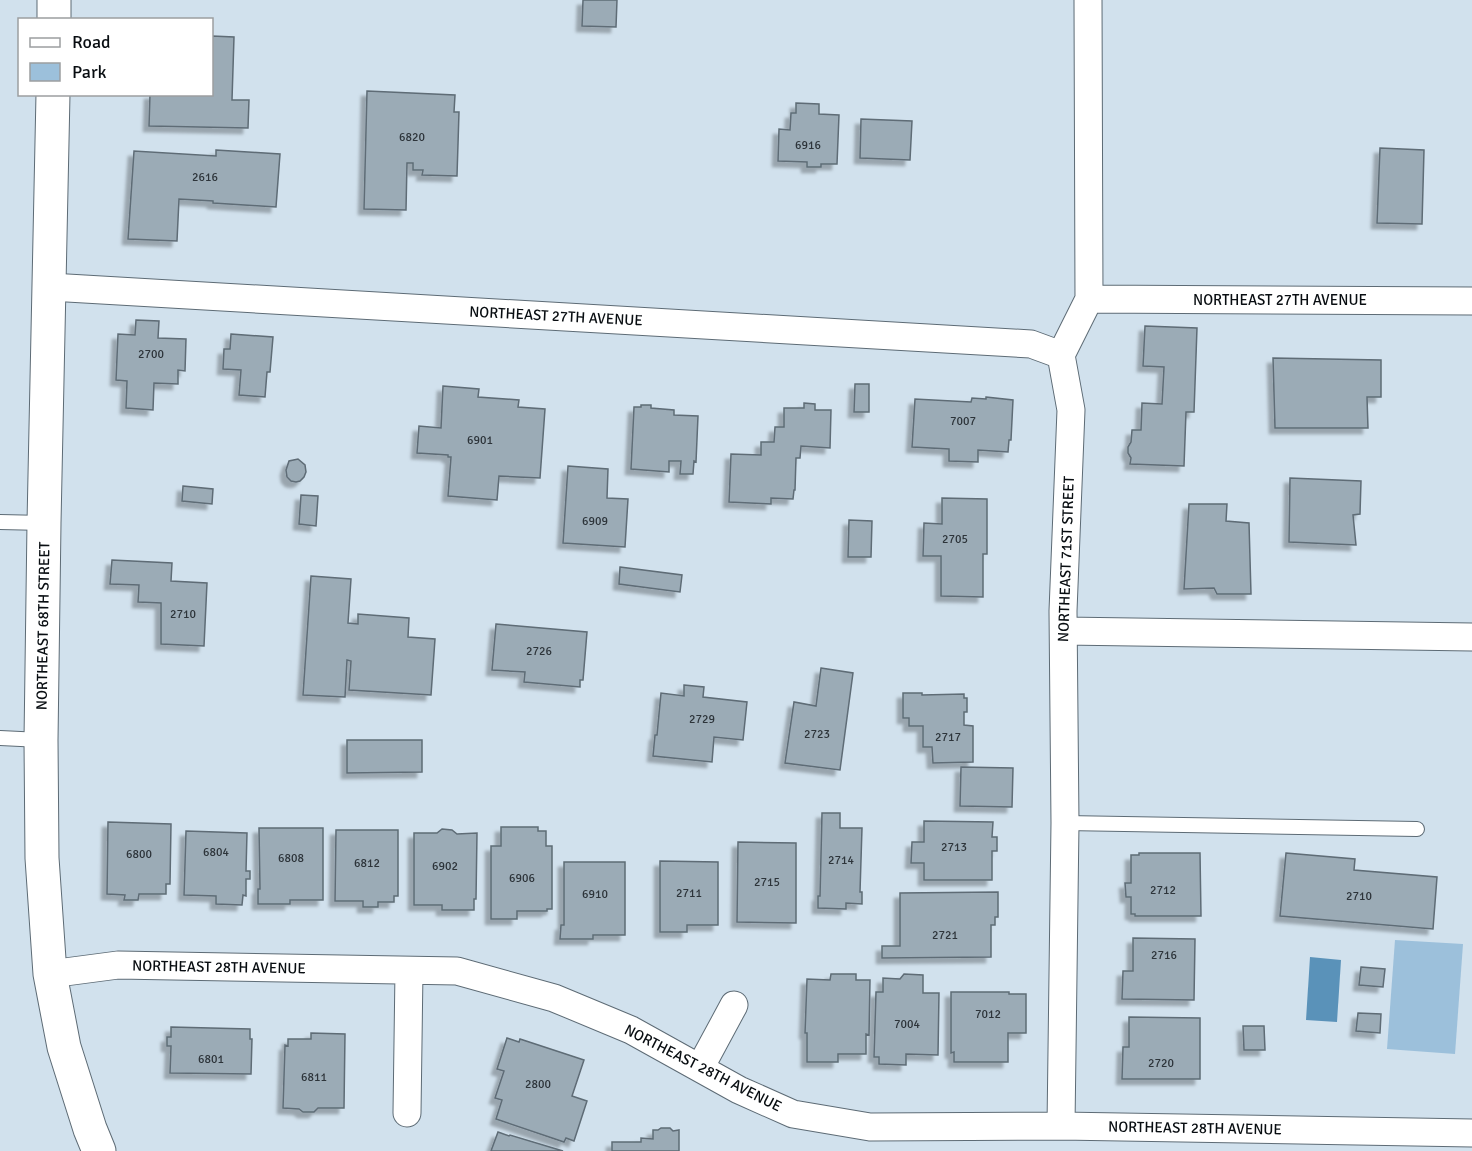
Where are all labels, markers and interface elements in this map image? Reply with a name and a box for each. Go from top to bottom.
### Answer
legend [18,18,213,96]
text: Road [72,31,111,53]
text: Park [72,61,107,83]
house number: 6820 [399,130,425,145]
house number: 6916 [795,138,821,153]
house number: 2616 [192,170,218,185]
street label: NORTHEAST 27TH AVENUE [1193,291,1367,309]
street label: NORTHEAST 27TH AVENUE [469,302,643,330]
house number: 2700 [138,347,164,362]
house number: 7007 [950,414,976,429]
house number: 6901 [467,433,493,448]
street label: NORTHEAST 71ST STREET [1054,475,1078,642]
house number: 6909 [582,514,608,529]
house number: 2705 [942,532,968,547]
street label: NORTHEAST 68TH STREET [33,541,53,710]
house number: 2710 [170,607,196,622]
house number: 2726 [526,644,552,659]
house number: 2729 [689,712,715,727]
house number: 2723 [804,727,830,742]
house number: 2717 [935,730,961,745]
house number: 2713 [941,840,967,855]
house number: 6804 [203,845,229,860]
house number: 6800 [126,847,152,862]
house number: 6808 [278,851,304,866]
house number: 2714 [828,853,854,868]
house number: 6812 [354,856,380,871]
house number: 6902 [432,859,458,874]
house number: 6906 [509,871,535,886]
house number: 2715 [754,875,780,890]
house number: 2712 [1150,883,1176,898]
house number: 2711 [676,886,702,901]
house number: 6910 [582,887,608,902]
house number: 2710 [1346,889,1372,904]
house number: 2721 [932,928,958,943]
house number: 2716 [1151,948,1177,963]
street label: NORTHEAST 28TH AVENUE [132,956,306,978]
house number: 7012 [975,1007,1001,1022]
house number: 7004 [894,1017,920,1032]
street label: NORTHEAST 28TH AVENUE [621,1021,785,1115]
house number: 6801 [198,1052,224,1067]
house number: 2720 [1148,1056,1174,1071]
house number: 6811 [301,1070,327,1085]
house number: 2800 [525,1077,551,1092]
street label: NORTHEAST 28TH AVENUE [1108,1117,1282,1139]

